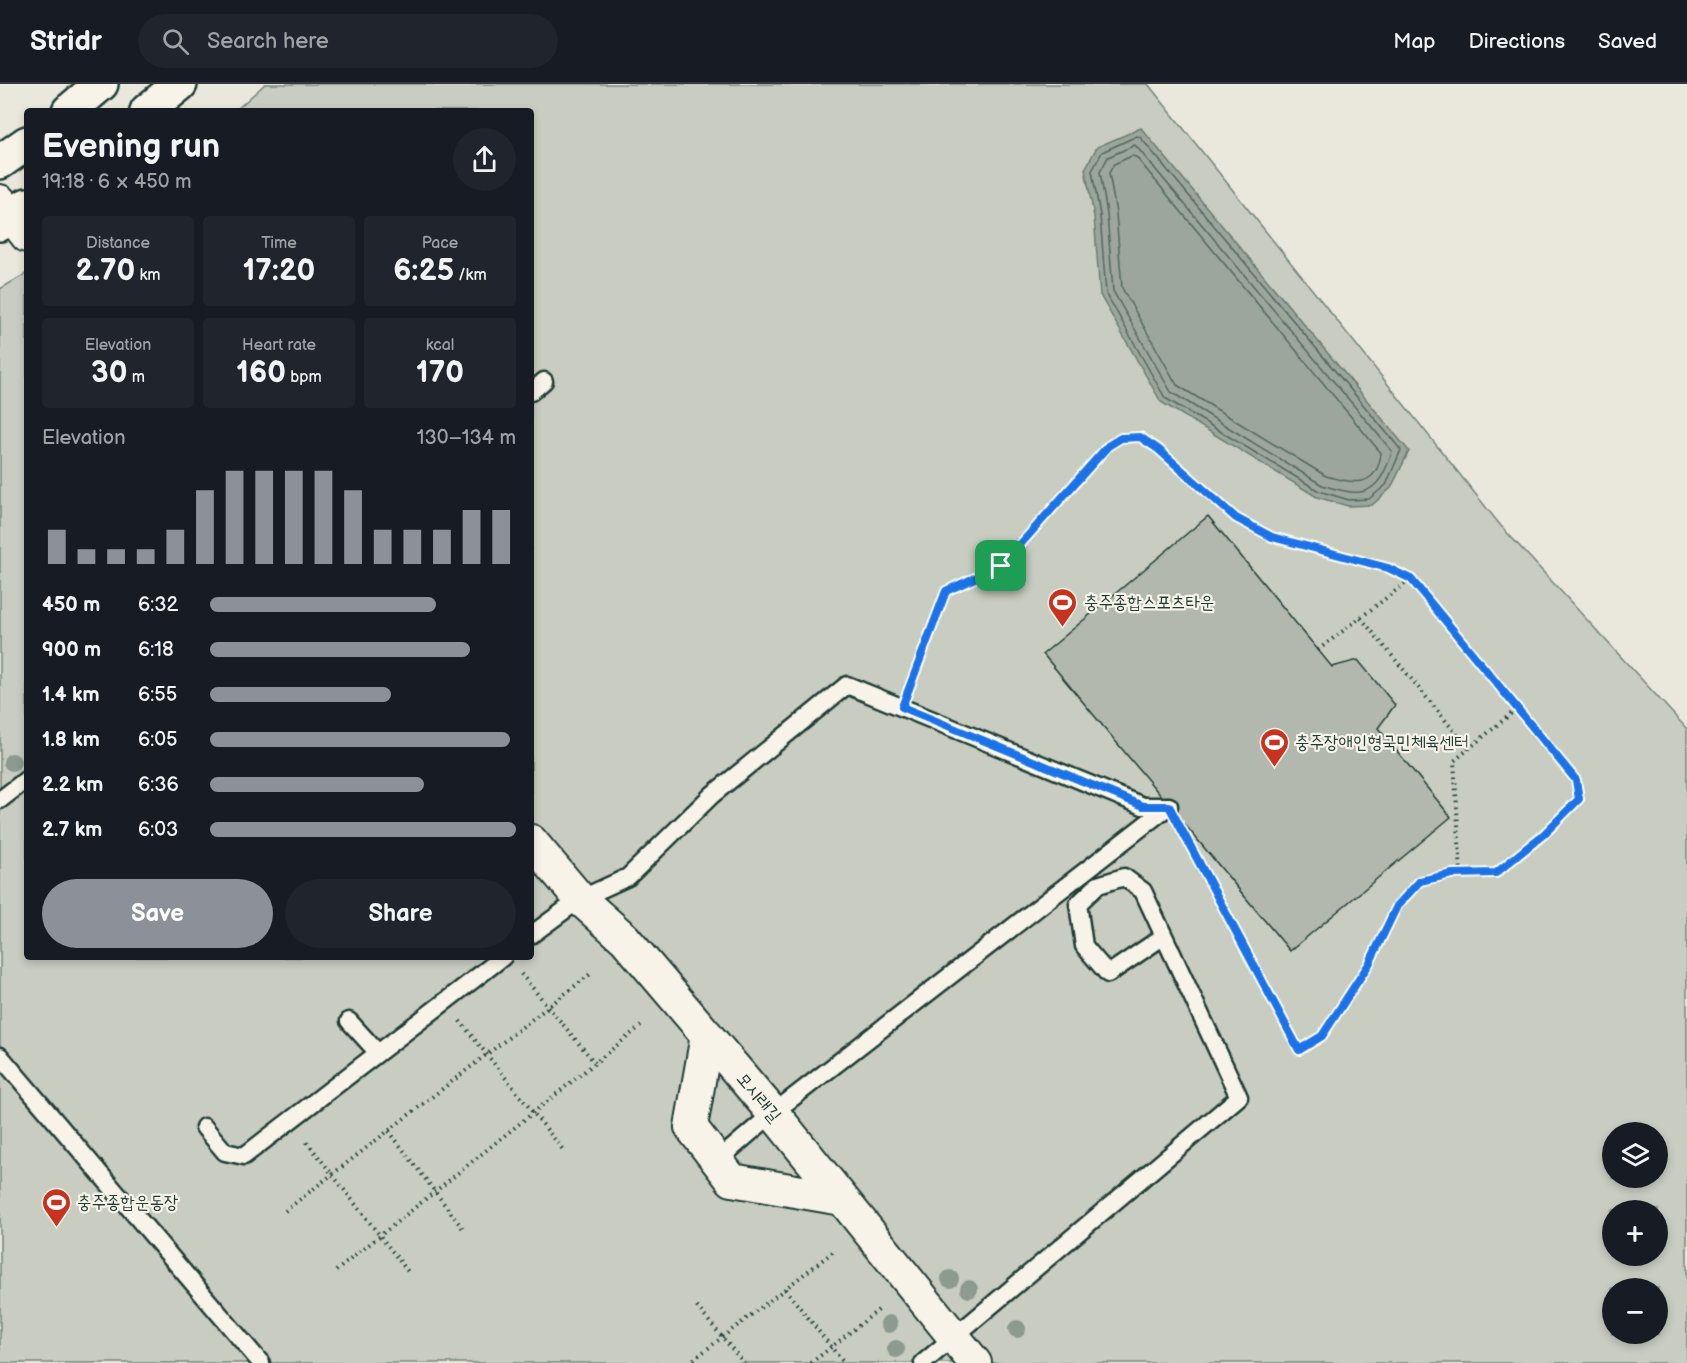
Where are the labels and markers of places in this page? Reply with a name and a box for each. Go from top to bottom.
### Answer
pin [975,540,1026,591]
sports icon: 충주종합스포츠타운 [1047,586,1079,628]
place label: 충주종합스포츠타운 [1084,592,1214,613]
sports icon: 충주장애인형국민체육센터 [1258,726,1290,768]
place label: 충주장애인형국민체육센터 [1295,732,1469,753]
sports icon: 충주종합운동장 [40,1186,72,1228]
place label: 충주종합운동장 [77,1192,178,1213]

